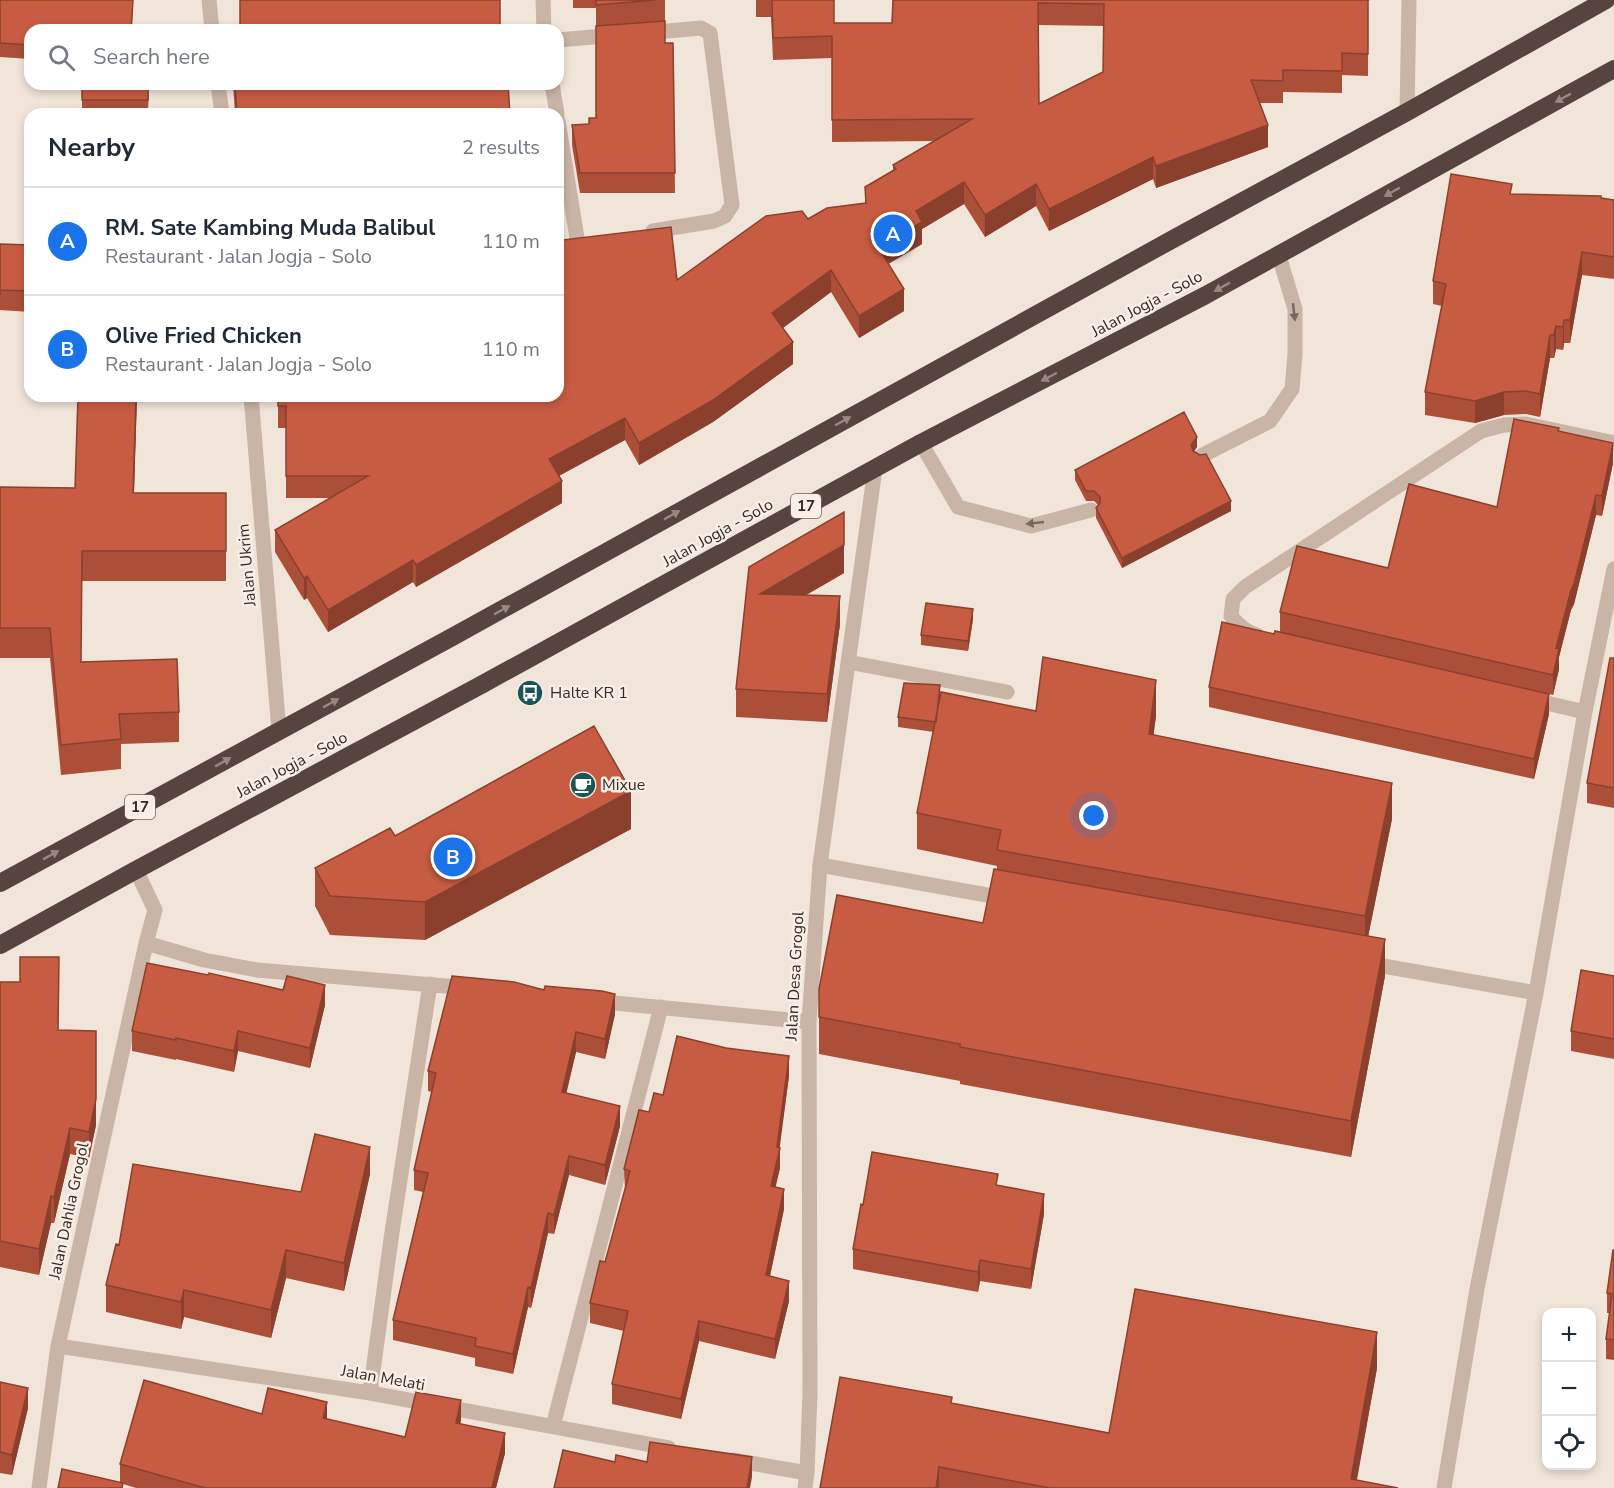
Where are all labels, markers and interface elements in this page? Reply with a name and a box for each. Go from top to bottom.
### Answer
search box [24,24,564,90]
icon: search [45,41,78,74]
text: Search here [93,42,210,72]
one-way arrow [1554,93,1571,103]
text: Nearby [48,130,135,165]
text: 2 results [462,134,540,161]
one-way arrow [1384,187,1401,197]
pin: A [874,212,912,256]
text: RM. Sate Kambing Muda Balibul [105,213,435,243]
text: A [60,228,75,255]
text: 110 m [482,228,540,255]
text: Restaurant · Jalan Jogja - Solo [105,243,372,270]
street label: Jalan Jogja - Solo [1087,265,1207,343]
one-way arrow [1213,282,1230,292]
one-way arrow [1289,303,1298,322]
text: Olive Fried Chicken [105,321,302,351]
text: B [61,336,74,363]
text: 110 m [482,336,540,363]
text: Restaurant · Jalan Jogja - Solo [105,351,372,378]
one-way arrow [1040,372,1057,382]
one-way arrow [835,416,852,426]
street label: Jalan Jogja - Solo [658,493,777,573]
road number: 17 [791,494,821,518]
one-way arrow [664,511,681,521]
one-way arrow [1025,518,1044,528]
street label: Jalan Ukrim [232,523,262,608]
one-way arrow [494,605,511,615]
bus stop icon: Halte KR 1 [515,678,545,708]
place label: Halte KR 1 [550,682,628,704]
one-way arrow [322,698,339,708]
street label: Jalan Jogja - Solo [232,726,352,804]
one-way arrow [214,757,231,767]
cafe icon: Mixue [568,770,598,800]
place label: Mixue [602,774,645,796]
road number: 17 [125,795,155,819]
your location [1079,801,1108,830]
pin: B [434,834,472,880]
one-way arrow [43,850,60,860]
street label: Jalan Desa Grogol [781,910,809,1042]
street label: Jalan Dahlia Grogol [44,1140,94,1283]
map controls [1542,1308,1596,1470]
button: + [1542,1308,1596,1362]
street label: Jalan Melati [338,1360,427,1396]
button: − [1542,1362,1596,1416]
button: locate [1542,1416,1596,1470]

